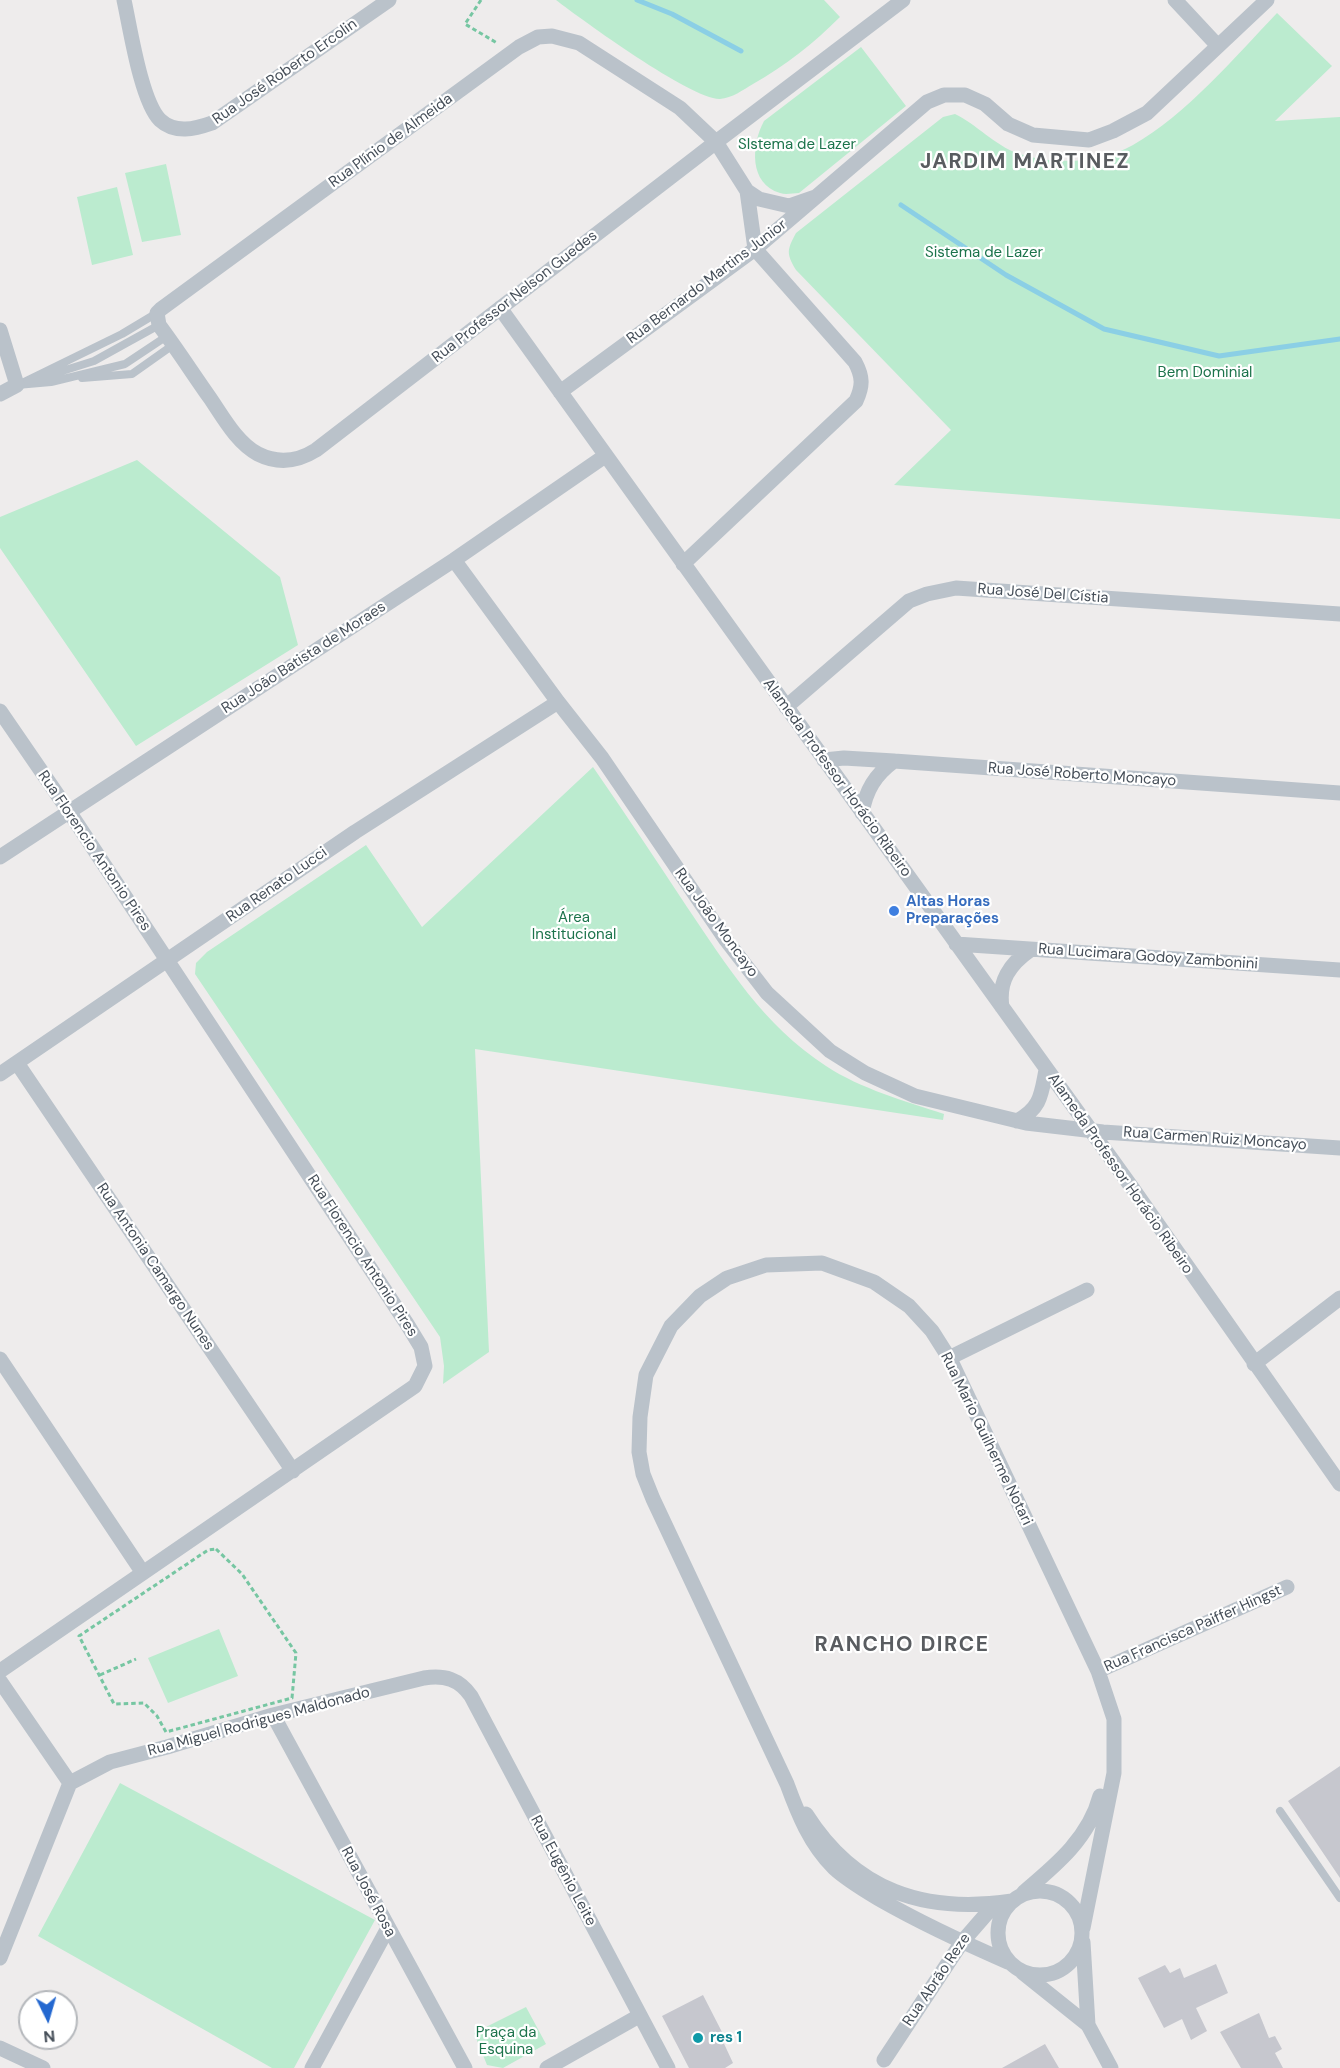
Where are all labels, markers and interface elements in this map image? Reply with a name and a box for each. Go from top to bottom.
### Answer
street label: Rua José Roberto Ercolin [209,15,361,129]
street label: Rua Plínio de Almeida [326,90,456,192]
park label: SIstema de Lazer [738,136,856,154]
district label: JARDIM MARTINEZ [920,149,1130,175]
street label: Rua Bernardo Martins Junior [623,216,791,348]
street label: Rua Professor Nelson Guedes [429,227,601,367]
park label: Sistema de Lazer [925,244,1043,262]
park label: Bem Dominial [1158,364,1252,382]
street label: Rua José Del Cístia [977,580,1109,608]
street label: Rua João Batista de Moraes [219,598,389,718]
street label: Alameda Professor Horácio Ribeiro [759,675,915,881]
street label: Rua José Roberto Moncayo [987,759,1177,791]
street label: Rua Florencio Antonio Pires [34,768,154,934]
street label: Rua Renato Lucci [223,843,331,927]
street label: Rua João Moncayo [670,865,762,981]
place label: Altas Horas Preparações [906,893,999,928]
marker: Altas Horas Preparações [887,904,901,918]
park label: Área Institucional [532,909,616,944]
street label: Rua Lucimara Godoy Zambonini [1038,940,1258,974]
street label: Alameda Professor Horácio Ribeiro [1044,1070,1196,1278]
street label: Rua Carmen Ruiz Moncayo [1123,1124,1307,1154]
street label: Rua Florencio Antonio Pires [303,1172,421,1340]
street label: Rua Antonia Camargo Nunes [92,1180,218,1354]
street label: Rua Mario Guilherme Notari [936,1350,1036,1528]
street label: Rua Francisca Paiffer Hingst [1101,1582,1285,1676]
district label: RANCHO DIRCE [815,1632,989,1658]
street label: Rua Miguel Rodrigues Maldonado [146,1684,372,1760]
street label: Rua Eugênio Leite [526,1813,600,1929]
street label: Rua José Rosa [337,1844,399,1940]
street label: Rua Abrão Reze [899,1930,975,2030]
north arrow [18,1990,78,2050]
park label: Praça da Esquina [476,2024,536,2059]
text: N [43,2025,56,2047]
place label: res 1 [710,2029,742,2047]
marker: res 1 [691,2031,705,2045]

